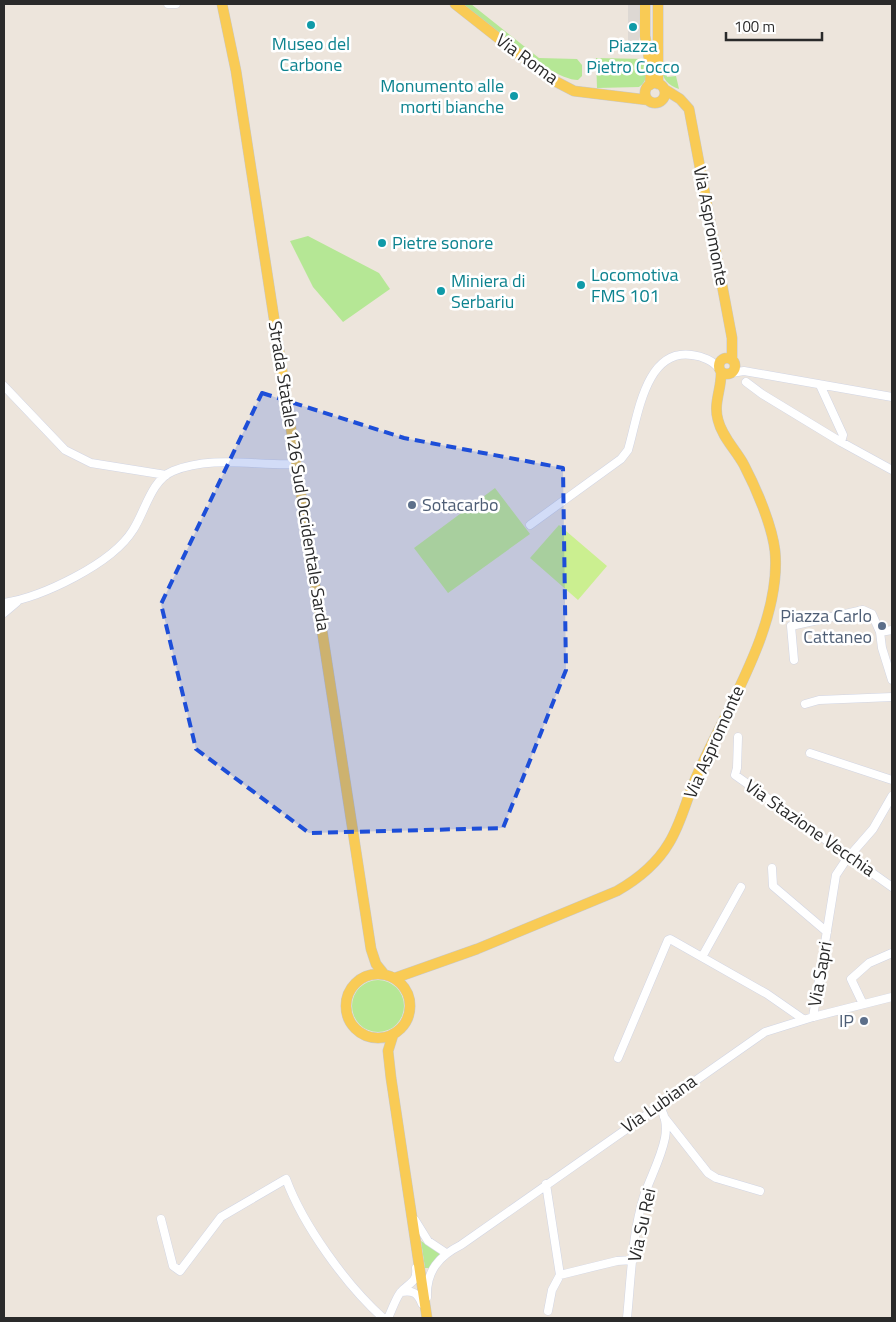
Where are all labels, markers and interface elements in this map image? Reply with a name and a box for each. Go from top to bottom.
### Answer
scale bar [726,10,822,42]
text: 100 m [734,15,775,38]
marker: Museo del Carbone [305,19,317,31]
marker: Piazza Pietro Cocco [627,21,639,33]
street label: Via Roma [490,27,564,91]
place label: Museo del Carbone [272,30,350,78]
place label: Piazza Pietro Cocco [586,32,680,80]
place label: Monumento alle morti bianche [380,72,504,120]
marker: Monumento alle morti bianche [508,90,520,102]
street label: Via Aspromonte [687,164,736,288]
place label: Pietre sonore [392,229,493,256]
marker: Pietre sonore [376,237,388,249]
place label: Locomotiva FMS 101 [591,261,679,309]
place label: Miniera di Serbariu [451,267,525,315]
marker: Locomotiva FMS 101 [575,279,587,291]
marker: Miniera di Serbariu [435,285,447,297]
street label: Strada Statale 126 Sud Occidentale Sarda [262,319,337,633]
place label: Sotacarbo [422,491,499,518]
marker: Sotacarbo [406,499,418,511]
place label: Piazza Carlo Cattaneo [780,602,872,650]
marker: Piazza Carlo Cattaneo [876,620,888,632]
street label: Via Aspromonte [677,681,751,803]
street label: Via Stazione Vecchia [740,772,881,883]
street label: Via Sapri [800,939,839,1009]
place label: IP [839,1007,854,1034]
marker: IP [858,1015,870,1027]
street label: Via Lubiana [615,1068,702,1139]
street label: Via Su Rei [621,1186,662,1264]

